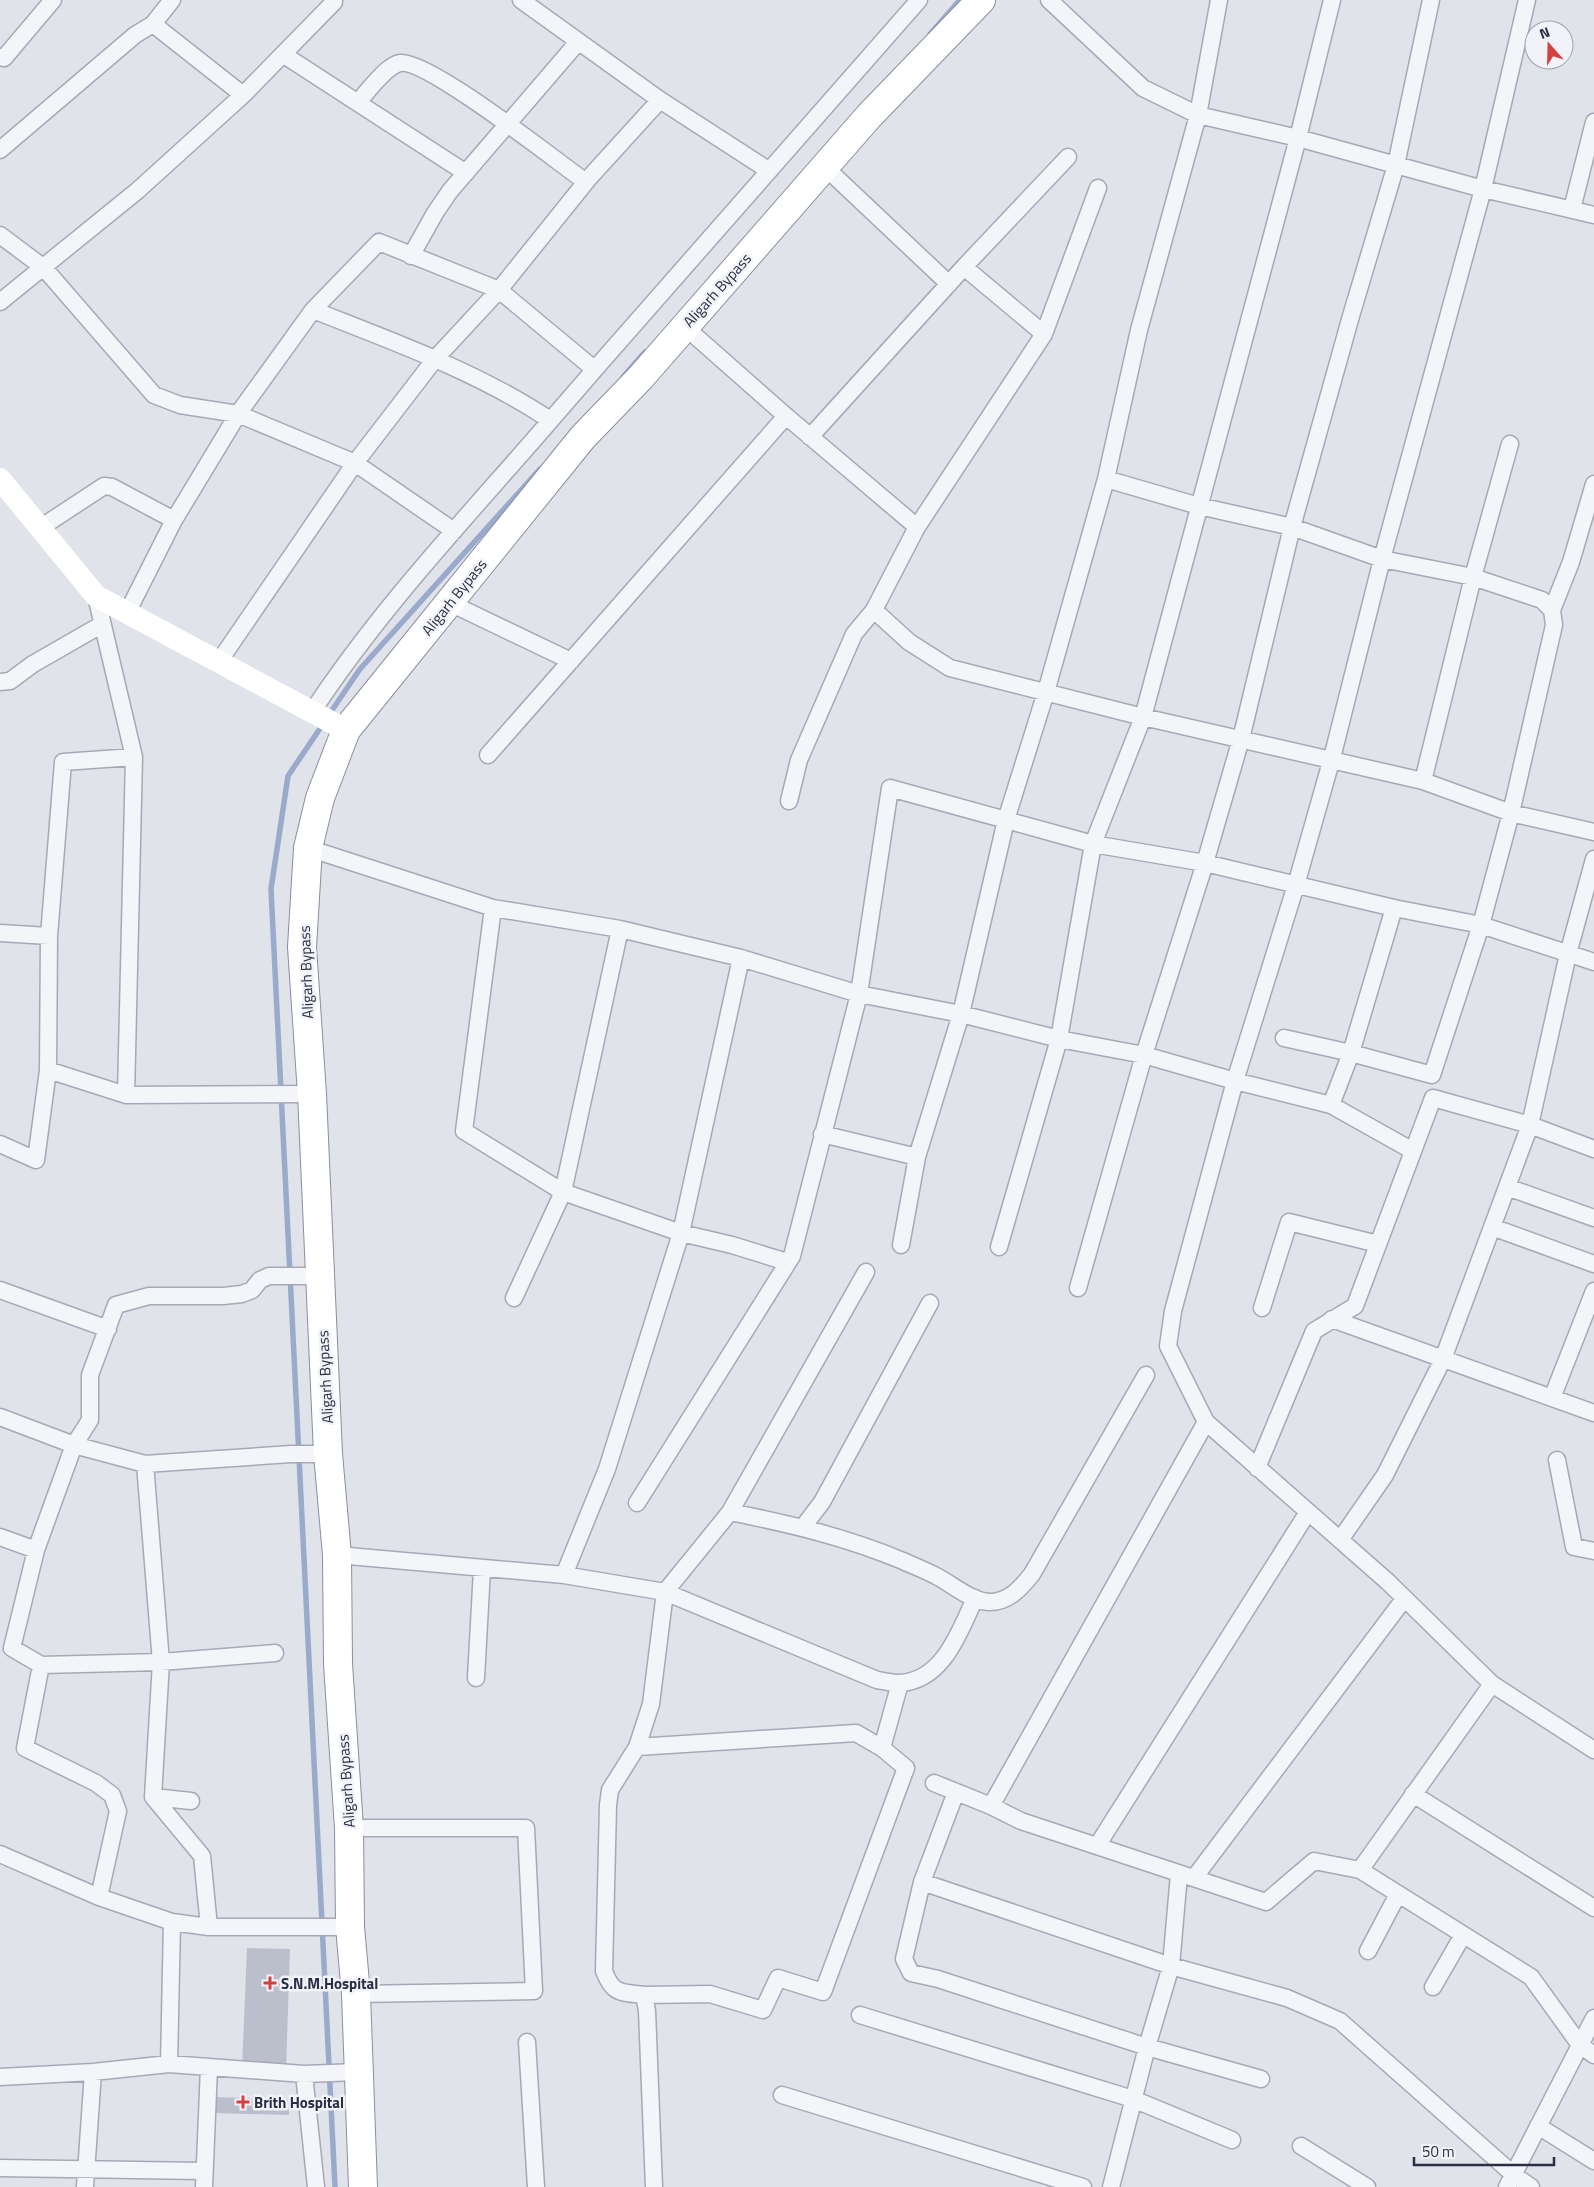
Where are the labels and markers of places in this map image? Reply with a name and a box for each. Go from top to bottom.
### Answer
place label: S.N.M.Hospital [281,1972,378,1995]
marker: S.N.M.Hospital [263,1976,277,1990]
place label: Brith Hospital [254,2091,344,2114]
marker: Brith Hospital [236,2095,250,2109]

